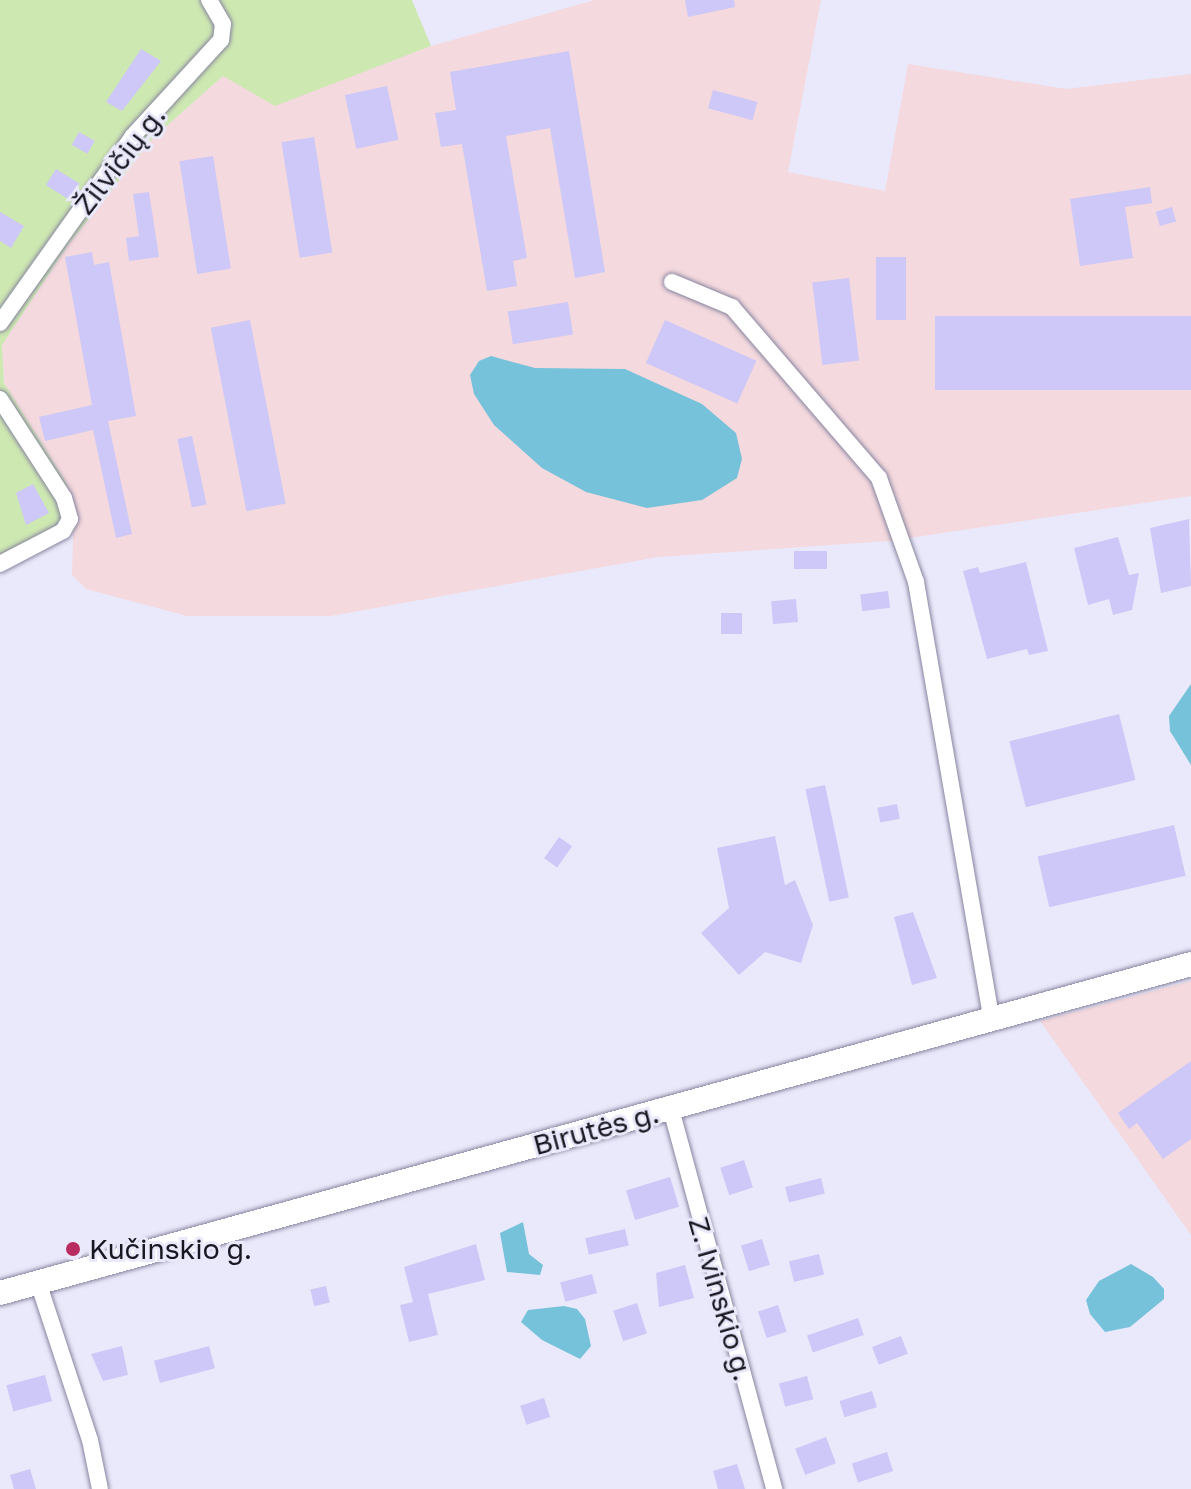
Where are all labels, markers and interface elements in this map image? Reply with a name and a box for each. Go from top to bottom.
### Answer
street label: Žilvičių g. [67,99,173,221]
street label: Birutės g. [529,1096,663,1162]
street label: Z. Ivinskio g. [682,1213,760,1385]
place label: Kučinskio g. [89,1232,252,1266]
marker: Kučinskio g. [64,1240,82,1258]

